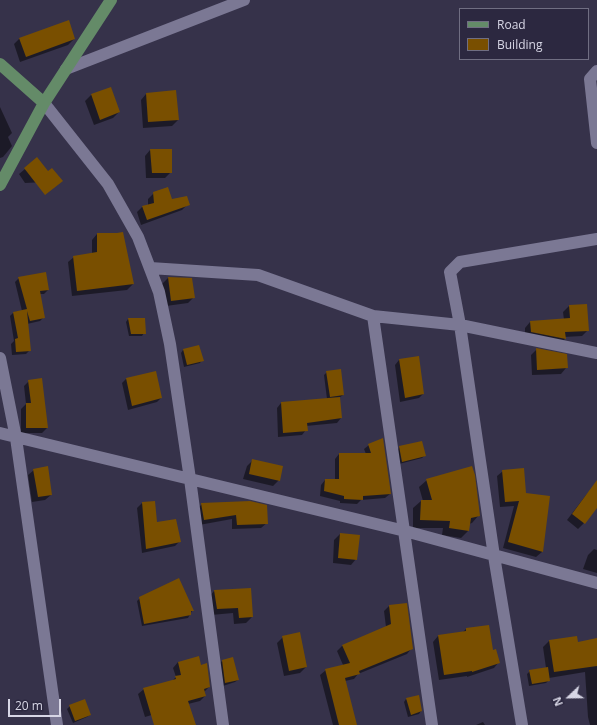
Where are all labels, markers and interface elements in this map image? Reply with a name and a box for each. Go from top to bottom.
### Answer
legend [459,8,589,60]
text: Road [497,16,526,33]
text: Building [497,36,542,53]
north arrow [549,677,589,717]
scale bar [10,691,63,717]
text: N [549,695,566,709]
text: 20 m [15,697,43,714]

